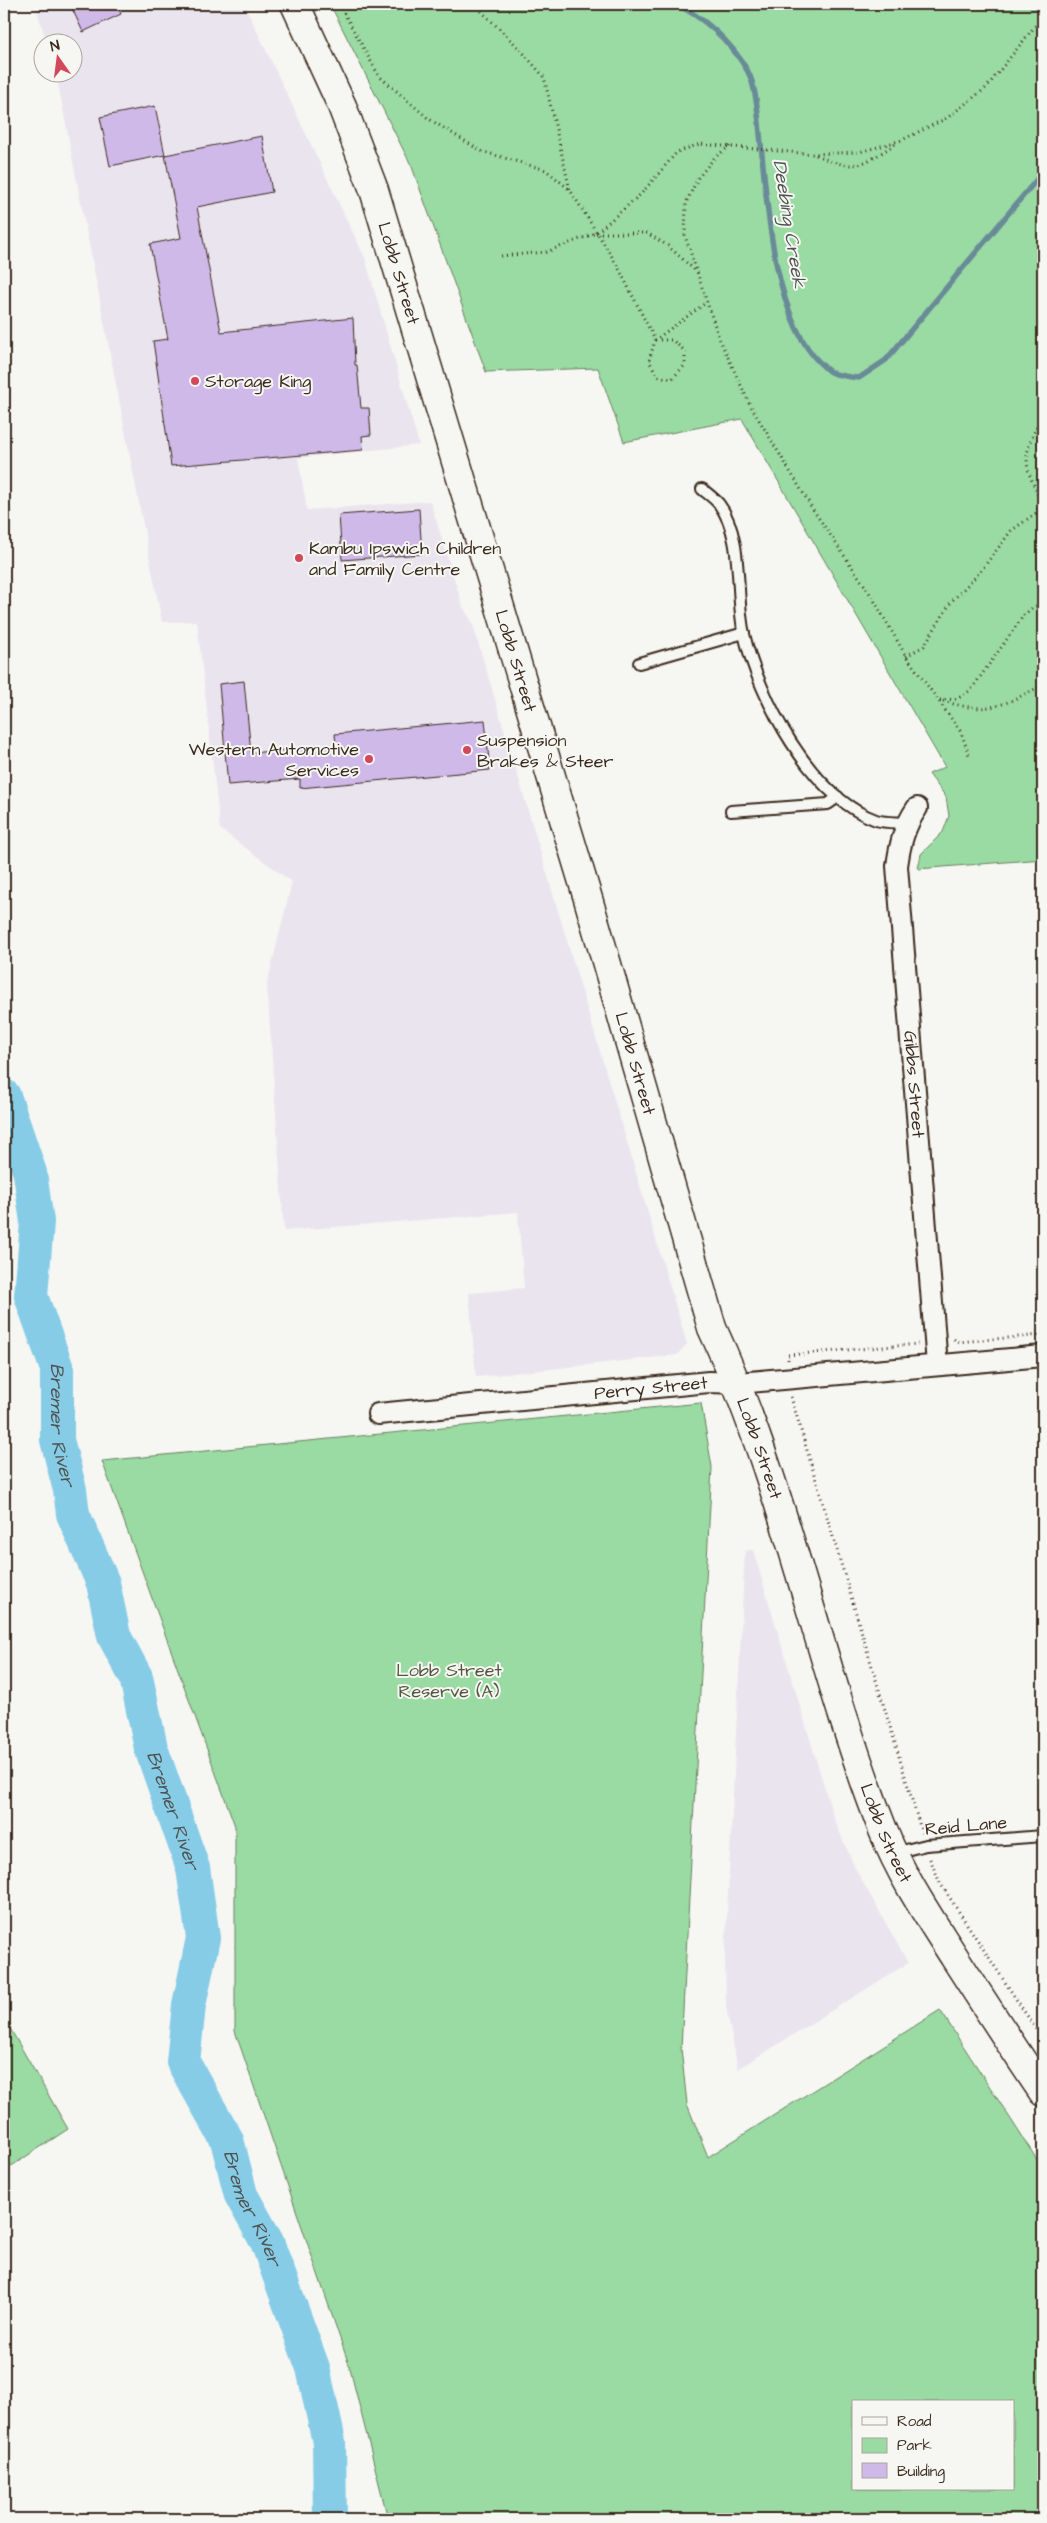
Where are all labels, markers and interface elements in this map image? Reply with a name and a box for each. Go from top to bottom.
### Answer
north arrow [32,32,82,82]
text: N [48,36,62,57]
water label: Deebing Creek [766,158,813,290]
street label: Lobb Street [372,219,427,328]
place label: Storage King [205,369,311,395]
marker: Storage King [189,375,201,387]
place label: Kambu Ipswich Children and Family Centre [309,536,501,583]
marker: Kambu Ipswich Children and Family Centre [293,552,305,564]
street label: Lobb Street [489,607,544,716]
place label: Suspension Brakes & Steer [477,728,614,774]
place label: Western Automotive Services [189,737,359,783]
marker: Suspension Brakes & Steer [461,744,473,756]
marker: Western Automotive Services [363,753,375,765]
street label: Lobb Street [609,1009,662,1118]
street label: Gibbs Street [898,1030,931,1140]
water label: Bremer River [44,1363,83,1492]
street label: Perry Street [593,1370,709,1406]
street label: Lobb Street [730,1394,789,1503]
park label: Lobb Street Reserve (A) [396,1658,502,1704]
water label: Bremer River [140,1747,207,1876]
street label: Lobb Street [854,1780,919,1888]
street label: Reid Lane [924,1810,1008,1842]
water label: Bremer River [217,2147,289,2272]
legend [852,2400,1014,2490]
text: Road [897,2411,932,2432]
text: Park [897,2435,932,2456]
text: Building [897,2461,945,2483]

